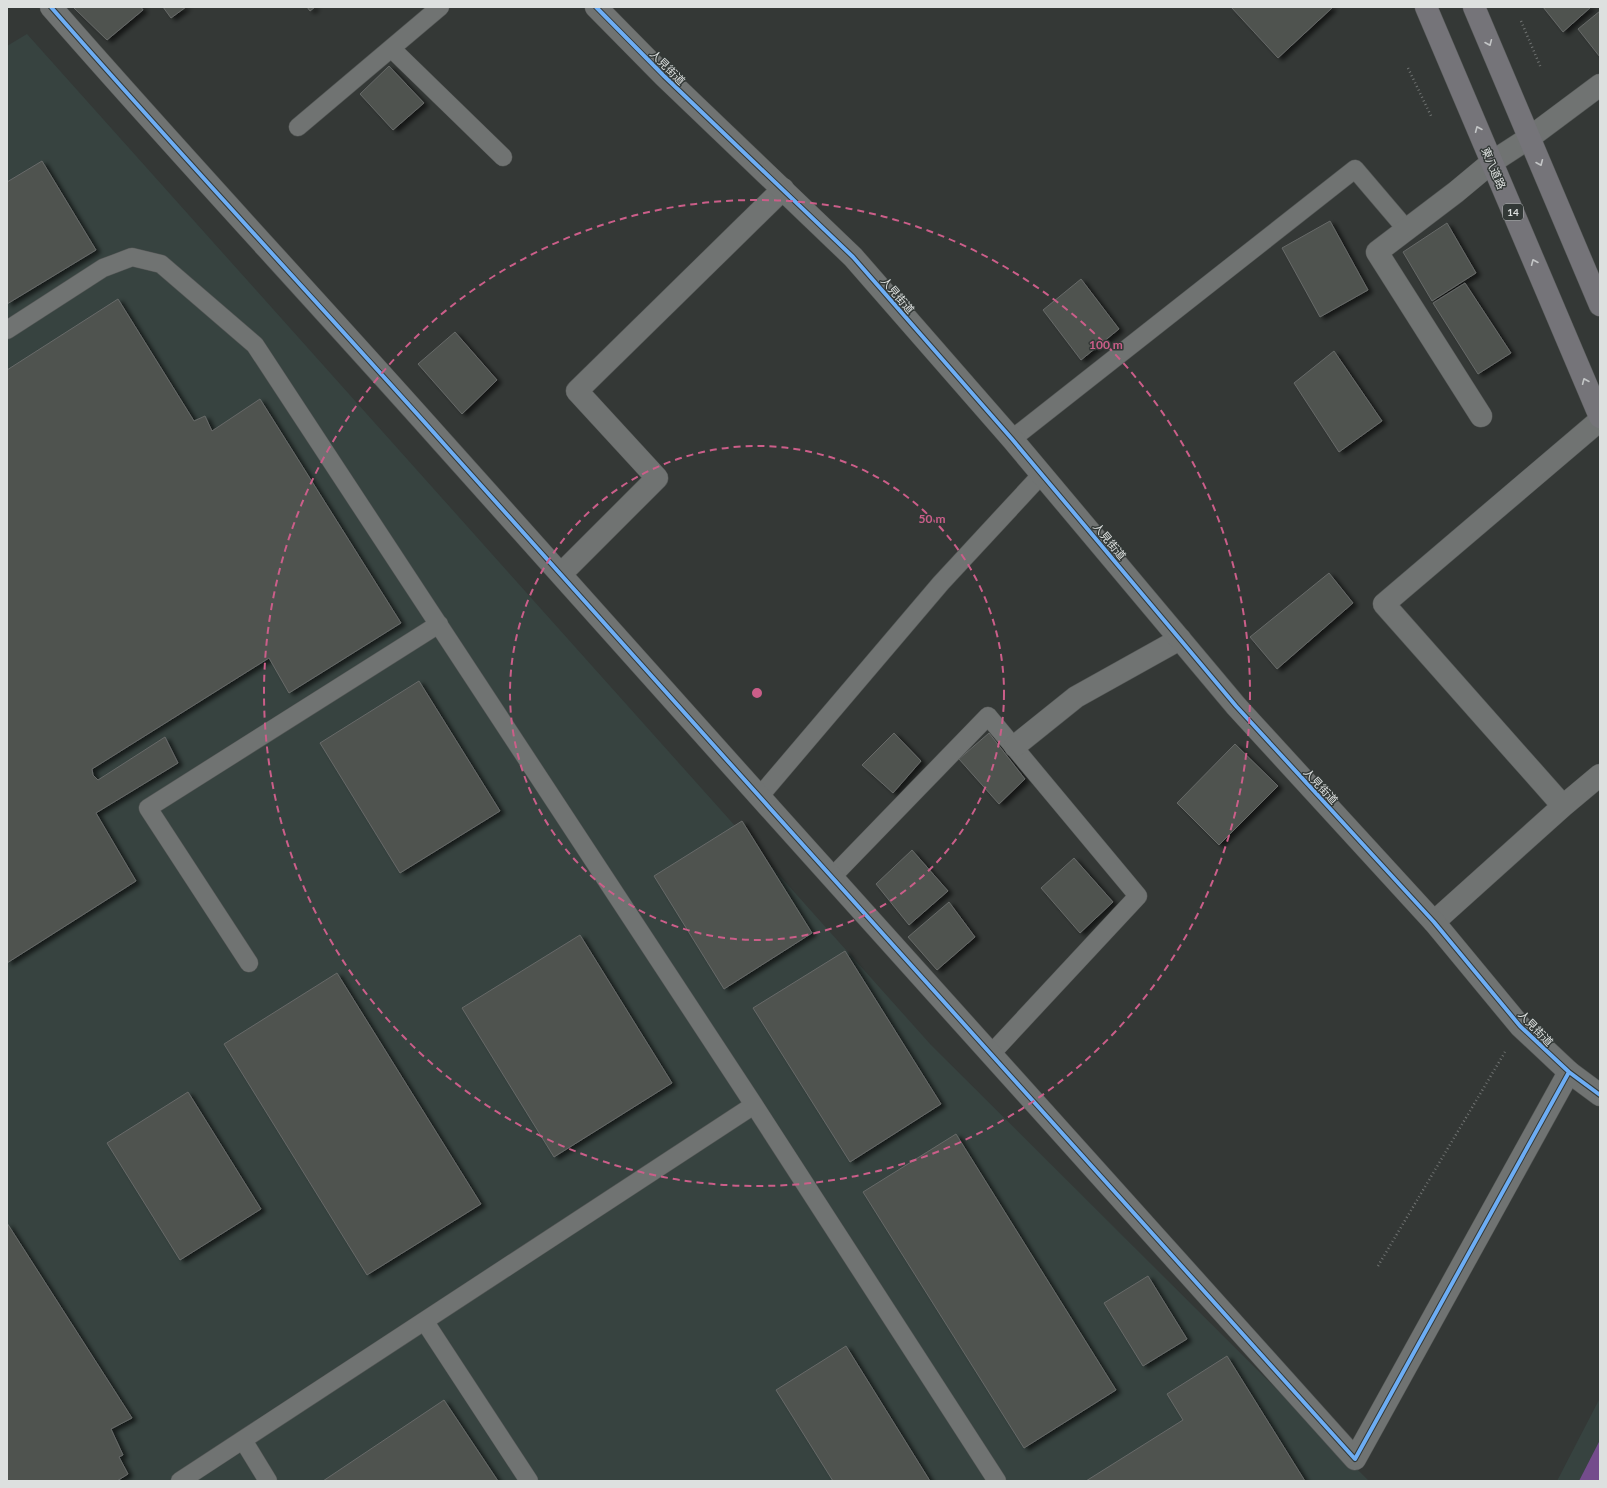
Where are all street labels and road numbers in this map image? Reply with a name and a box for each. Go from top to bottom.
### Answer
street label: 人見街道 [648,47,688,87]
street label: 東八道路 [1479,145,1509,191]
road number: 14 [1503,204,1523,220]
street label: 人見街道 [879,274,917,316]
street label: 人見街道 [1091,520,1129,562]
street label: 人見街道 [1301,765,1341,807]
street label: 人見街道 [1516,1008,1556,1048]

